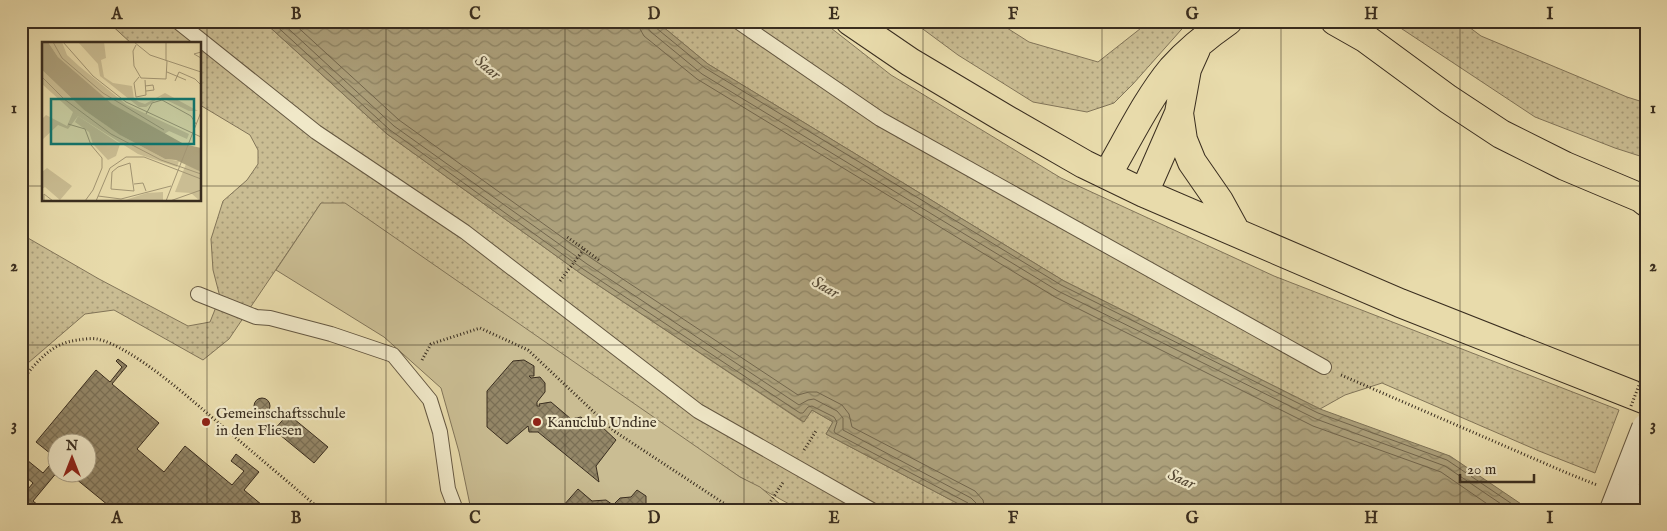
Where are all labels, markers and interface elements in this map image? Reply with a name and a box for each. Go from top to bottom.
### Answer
text: A [111,5,124,25]
text: B [291,5,302,25]
text: C [469,5,481,25]
text: D [648,5,661,25]
text: E [828,5,840,25]
text: F [1008,5,1019,25]
text: G [1186,5,1199,25]
text: H [1364,5,1378,25]
text: I [1547,5,1554,25]
inset map [42,42,201,201]
water label: Saar [470,51,505,86]
text: 1 [11,99,17,119]
text: 1 [1650,99,1656,119]
text: 2 [10,257,18,277]
text: 2 [1649,257,1657,277]
water label: Saar [808,272,843,304]
place label: Gemeinschaftsschule in den Fliesen [216,404,346,440]
place label: Kanuclub Undine [547,413,657,432]
text: 3 [11,416,17,436]
marker: Gemeinschaftsschule in den Fliesen [200,416,212,428]
marker: Kanuclub Undine [531,416,543,428]
text: 3 [1650,416,1656,436]
north arrow [48,434,98,484]
text: N [65,437,78,455]
scale bar [1460,451,1533,483]
text: 20 m [1467,460,1497,479]
water label: Saar [1164,465,1199,495]
text: A [111,509,124,529]
text: B [291,509,302,529]
text: C [469,509,481,529]
text: D [648,509,661,529]
text: E [828,509,840,529]
text: F [1008,509,1019,529]
text: G [1186,509,1199,529]
text: H [1364,509,1378,529]
text: I [1547,509,1554,529]

